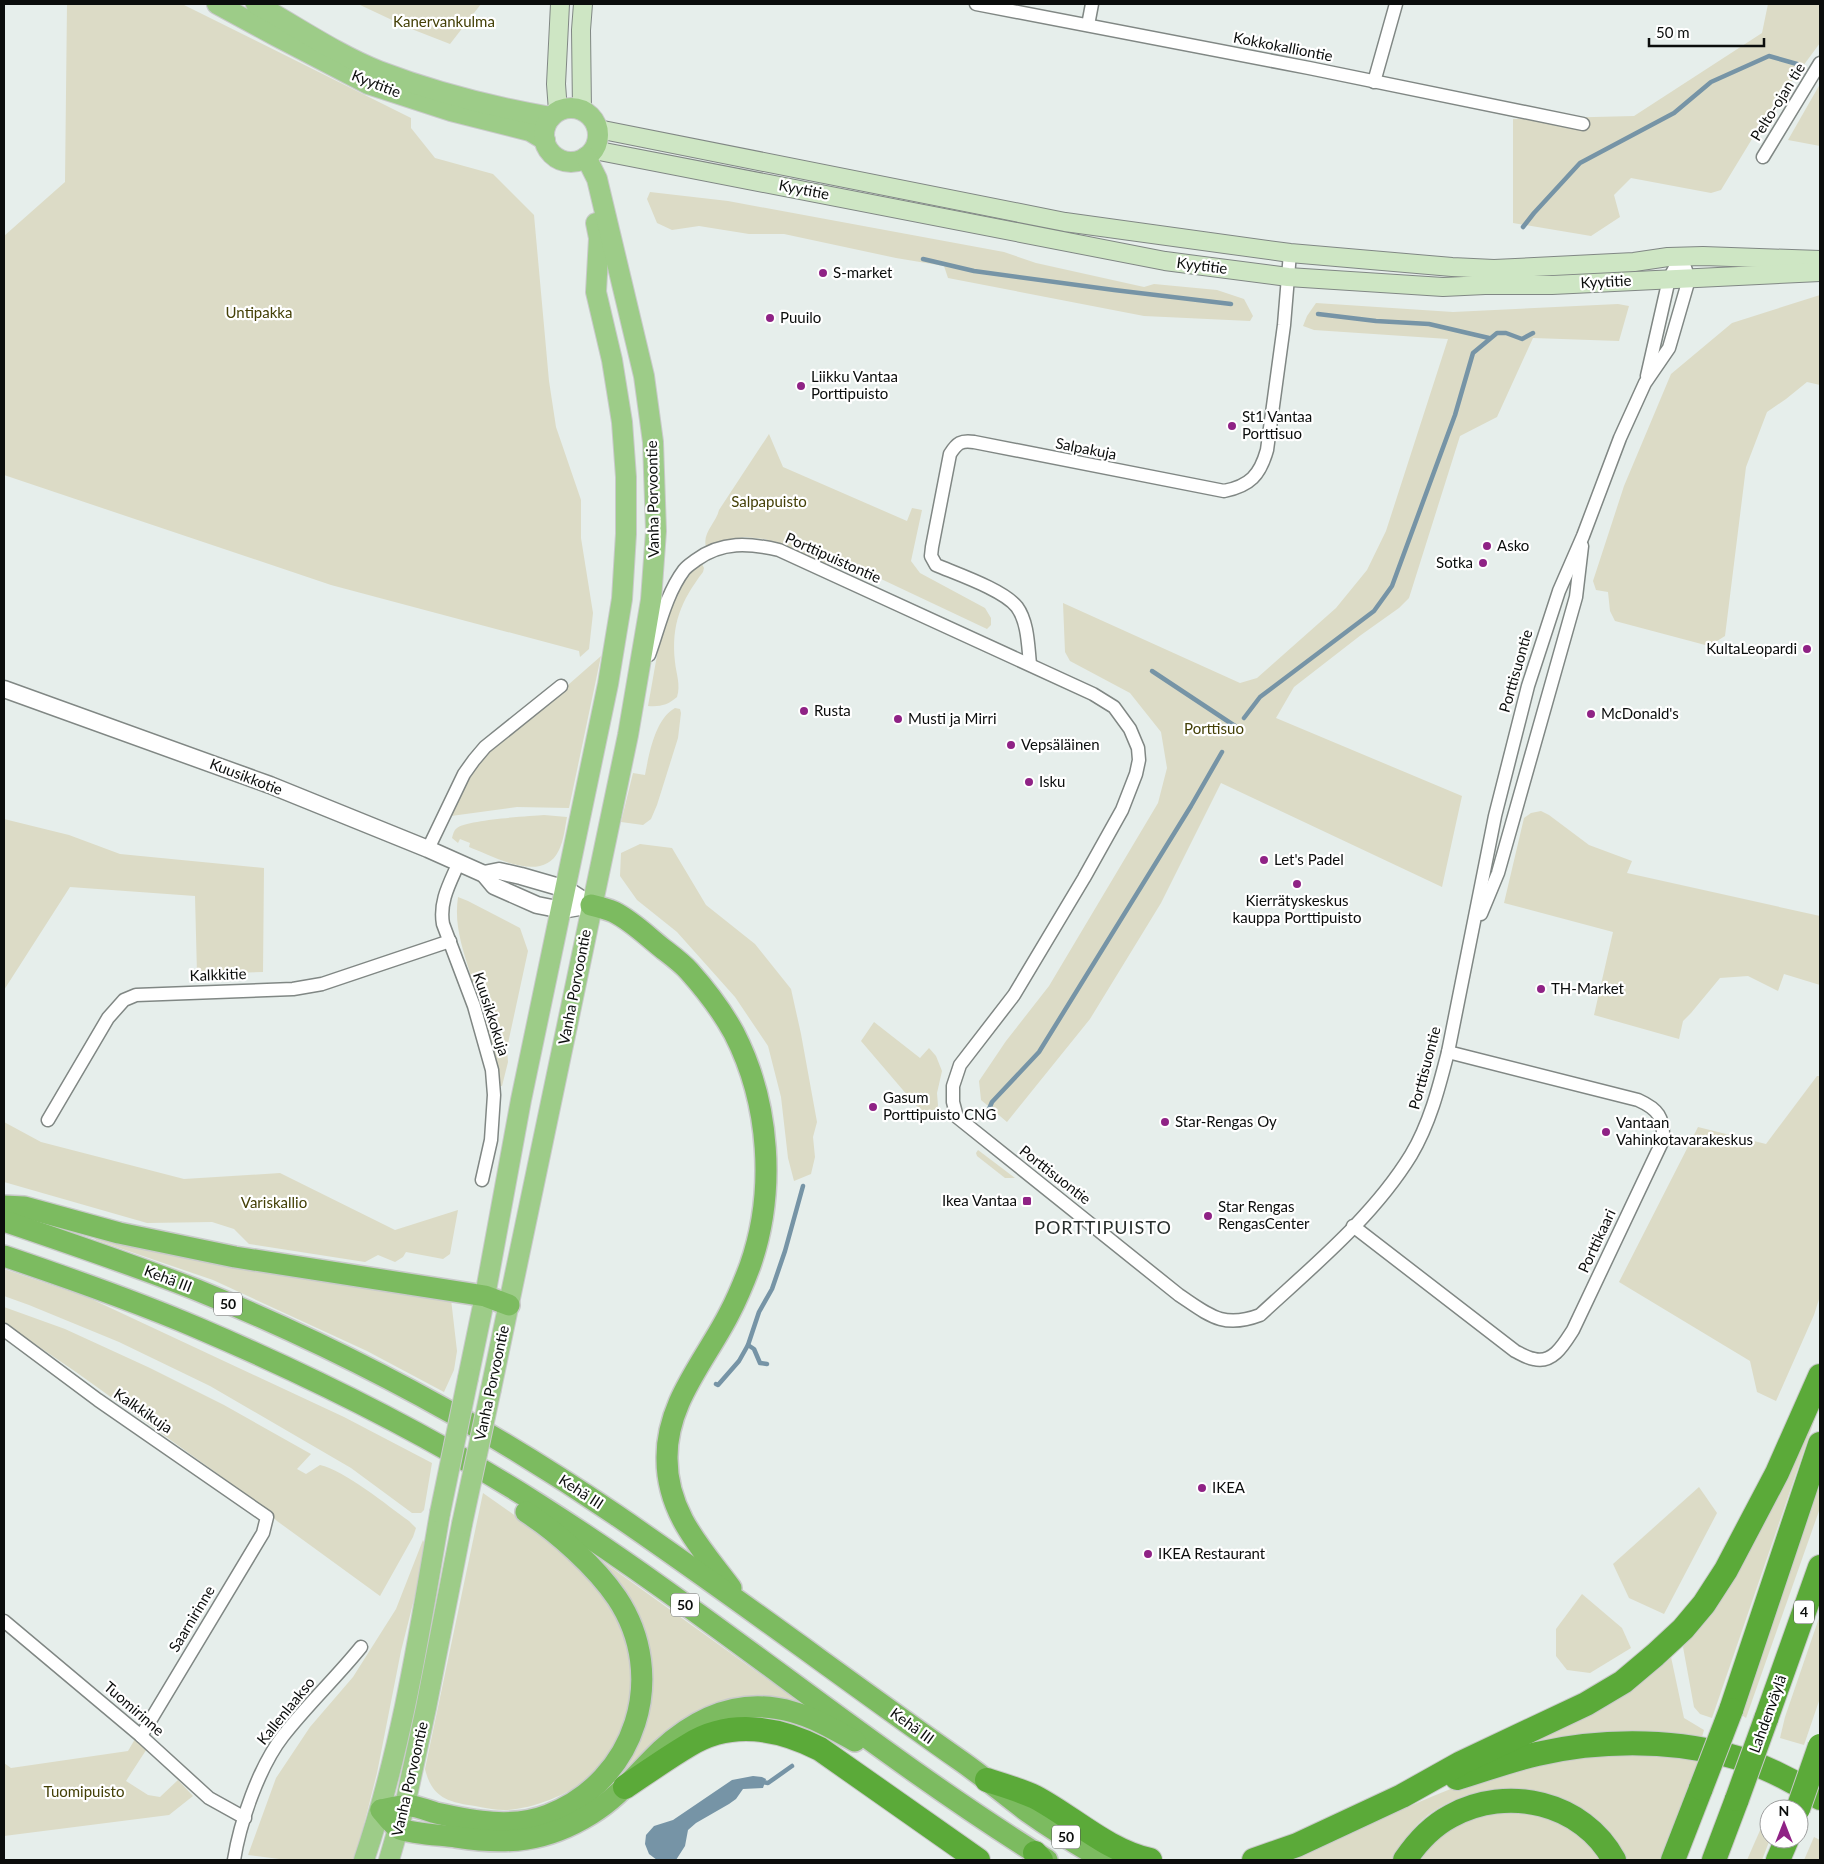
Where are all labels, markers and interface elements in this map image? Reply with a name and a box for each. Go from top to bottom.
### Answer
park label: Kanervankulma [393,12,495,30]
scale bar [1649,15,1764,47]
text: 50 m [1656,23,1690,41]
street label: Kokkokalliontie [1232,28,1334,64]
street label: Pelto-ojan tie [1746,59,1808,144]
street label: Kyytitie [349,66,403,101]
street label: Kyytitie [777,175,831,203]
street label: Kyytitie [1176,253,1229,277]
place label: S-market [833,263,893,281]
marker: S-market [817,267,829,279]
street label: Kyytitie [1580,271,1632,291]
park label: Untipakka [226,303,292,321]
place label: Puuilo [780,308,821,326]
marker: Puuilo [764,312,776,324]
place label: Liikku Vantaa Porttipuisto [811,367,898,402]
marker: Liikku Vantaa Porttipuisto [795,380,807,392]
place label: St1 Vantaa Porttisuo [1242,407,1312,442]
marker: St1 Vantaa Porttisuo [1226,420,1238,432]
street label: Salpakuja [1054,433,1118,463]
street label: Vanha Porvoontie [642,440,662,558]
park label: Salpapuisto [731,492,807,510]
street label: Porttipuistontie [783,528,884,586]
place label: Asko [1497,536,1529,554]
marker: Asko [1481,540,1493,552]
place label: Sotka [1436,553,1473,571]
marker: Sotka [1477,557,1489,569]
street label: Porttisuontie [1495,627,1535,714]
place label: KultaLeopardi [1706,639,1797,657]
marker: KultaLeopardi [1801,643,1813,655]
place label: Rusta [814,701,851,719]
place label: McDonald's [1601,704,1679,722]
marker: Rusta [798,705,810,717]
marker: McDonald's [1585,708,1597,720]
place label: Musti ja Mirri [908,709,997,727]
marker: Musti ja Mirri [892,713,904,725]
park label: Porttisuo [1184,719,1244,737]
place label: Vepsäläinen [1021,735,1100,753]
marker: Vepsäläinen [1005,739,1017,751]
street label: Kuusikkotie [207,754,285,798]
place label: Isku [1039,772,1065,790]
marker: Isku [1023,776,1035,788]
place label: Let's Padel [1274,850,1344,868]
marker: Let's Padel [1258,854,1270,866]
marker: Kierrätyskeskus kauppa Porttipuisto [1291,878,1303,890]
place label: Kierrätyskeskus kauppa Porttipuisto [1233,891,1361,926]
street label: Vanha Porvoontie [554,928,594,1046]
street label: Kalkkitie [189,964,247,984]
street label: Kuusikkokuja [470,970,514,1058]
place label: TH-Market [1551,979,1625,997]
marker: TH-Market [1535,983,1547,995]
street label: Porttisuontie [1404,1024,1444,1111]
place label: Gasum Porttipuisto CNG [883,1088,997,1123]
marker: Gasum Porttipuisto CNG [867,1101,879,1113]
place label: Star-Rengas Oy [1175,1112,1277,1130]
place label: Vantaan Vahinkotavarakeskus [1616,1113,1753,1148]
marker: Star-Rengas Oy [1159,1116,1171,1128]
marker: Vantaan Vahinkotavarakeskus [1600,1126,1612,1138]
street label: Porttisuontie [1016,1141,1095,1208]
place label: Ikea Vantaa [942,1191,1017,1209]
park label: Variskallio [241,1193,307,1211]
marker: Ikea Vantaa [1021,1195,1033,1207]
place label: Star Rengas RengasCenter [1218,1197,1310,1232]
street label: Porttikaari [1574,1206,1619,1275]
marker: Star Rengas RengasCenter [1202,1210,1214,1222]
district label: PORTTIPUISTO [1034,1216,1172,1238]
street label: Kehä III [142,1261,195,1295]
road number: 50 [214,1292,242,1316]
street label: Vanha Porvoontie [470,1324,512,1442]
street label: Kalkkikuja [111,1384,176,1436]
street label: Kehä III [556,1470,607,1512]
place label: IKEA [1212,1478,1246,1496]
marker: IKEA [1196,1482,1208,1494]
place label: IKEA Restaurant [1158,1544,1266,1562]
marker: IKEA Restaurant [1142,1548,1154,1560]
street label: Saarnirinne [164,1582,218,1655]
road number: 50 [671,1594,699,1616]
road number: 4 [1794,1600,1814,1624]
street label: Lahdenväylä [1745,1672,1789,1755]
street label: Kallenlaakso [252,1673,318,1748]
street label: Tuomirinne [101,1677,168,1739]
street label: Kehä III [887,1703,938,1747]
street label: Vanha Porvoontie [387,1720,431,1838]
park label: Tuomipuisto [44,1782,124,1800]
north arrow [1759,1799,1809,1849]
text: N [1779,1802,1789,1819]
road number: 50 [1052,1825,1080,1848]

